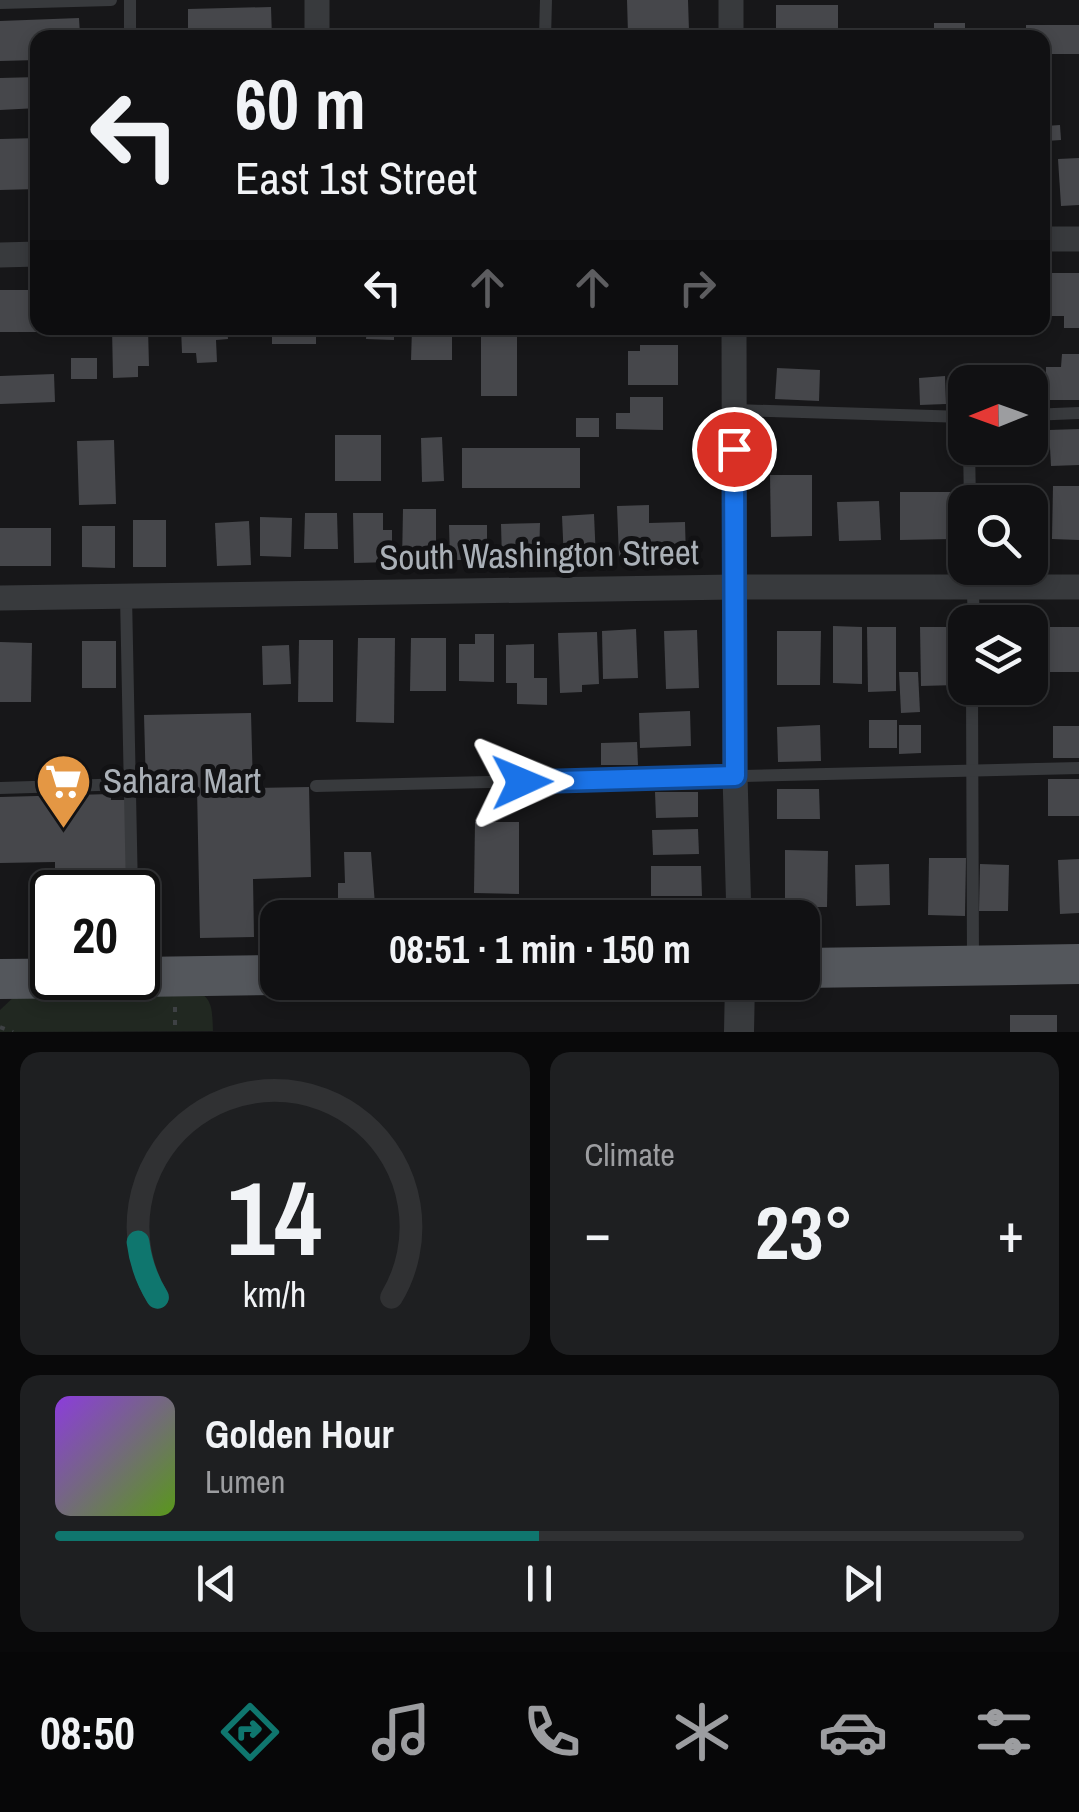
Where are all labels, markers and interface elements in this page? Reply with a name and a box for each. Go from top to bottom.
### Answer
text: 60 m [235,57,366,151]
icon: left [70,70,200,200]
text: East 1st Street [235,147,477,208]
icon: left [355,260,410,315]
icon: ahead [460,260,515,315]
icon: ahead [565,260,620,315]
icon: right [670,260,725,315]
north arrow [948,365,1048,465]
map controls [948,365,1048,705]
pin [692,407,777,492]
icon: arrive [707,422,762,477]
button: search [948,485,1048,585]
street label: South Washington Street [379,528,699,581]
button: layers [948,605,1048,705]
position arrow [470,730,574,834]
supermarket icon: Sahara Mart [34,751,94,830]
place label: Sahara Mart [103,757,261,804]
speed limit sign: 20 [30,870,160,1000]
text: 08:51 · 1 min · 150 m [389,924,691,975]
text: Climate [585,1133,675,1176]
text: 14 [227,1147,322,1287]
text: 23° [755,1181,853,1282]
text: − [585,1195,611,1269]
text: + [998,1195,1024,1269]
text: km/h [243,1270,307,1318]
text: Golden Hour [205,1409,394,1460]
text: Lumen [205,1460,285,1503]
icon: previous [189,1556,244,1611]
icon: pause [512,1556,567,1611]
icon: next [835,1556,890,1611]
icon: directions [215,1697,285,1767]
icon: music [366,1697,436,1767]
icon: phone [517,1697,587,1767]
icon: climate [667,1697,737,1767]
icon: car [818,1697,888,1767]
icon: filters [969,1697,1039,1767]
text: 08:50 [40,1702,135,1763]

